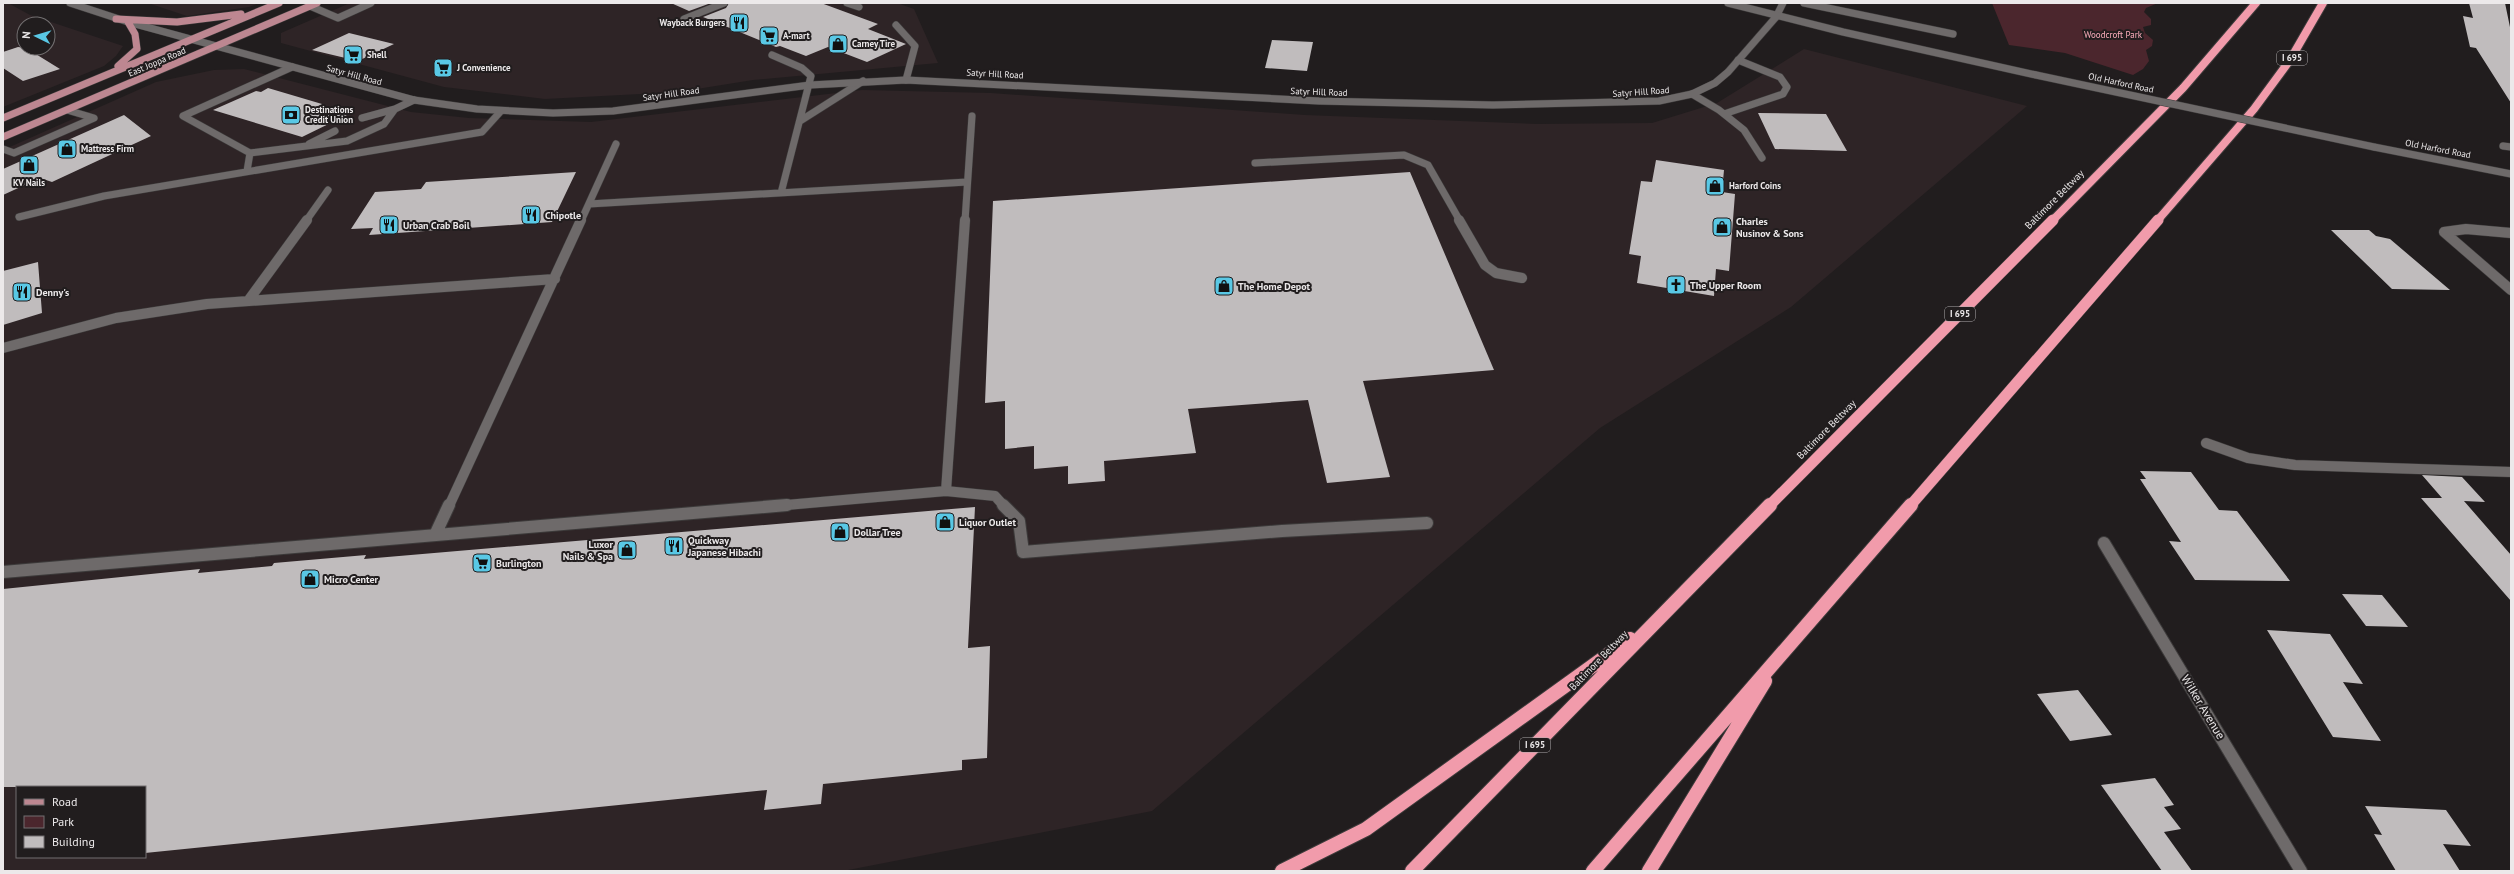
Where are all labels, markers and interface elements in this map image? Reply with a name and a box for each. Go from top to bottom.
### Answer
restaurant icon: Wayback Burgers [728,12,750,34]
north arrow [16,16,56,56]
place label: Wayback Burgers [660,17,725,28]
supermarket icon: A-mart [758,25,780,47]
park label: Woodcroft Park [2084,29,2143,40]
place label: A-mart [783,30,810,41]
text: N [19,31,33,39]
shop icon: Carney Tire [827,33,849,55]
place label: Carney Tire [852,38,896,49]
street label: East Joppa Road [126,44,187,79]
supermarket icon: Shell [342,44,364,66]
place label: Shell [367,49,387,60]
road number: I 695 [2277,51,2307,65]
supermarket icon: J Convenience [432,57,454,79]
street label: Satyr Hill Road [325,62,383,87]
place label: J Convenience [456,62,511,73]
street label: Satyr Hill Road [966,67,1024,80]
street label: Old Harford Road [2087,70,2155,95]
street label: Satyr Hill Road [642,84,700,103]
street label: Satyr Hill Road [1612,84,1670,99]
street label: Satyr Hill Road [1290,85,1348,98]
bank icon: Destinations Credit Union [280,104,302,126]
place label: Destinations Credit Union [305,104,353,125]
street label: Old Harford Road [2404,137,2472,160]
shop icon: Mattress Firm [56,138,78,160]
place label: Mattress Firm [81,143,134,154]
shop icon: KV Nails [18,154,40,176]
street label: Baltimore Beltway [2022,167,2087,232]
shop icon: Harford Coins [1704,175,1726,197]
place label: KV Nails [13,177,45,188]
place label: Harford Coins [1729,180,1781,191]
restaurant icon: Chipotle [520,204,542,226]
place label: Chipotle [545,209,581,222]
restaurant icon: Urban Crab Boil [378,214,400,236]
place label: Charles Nusinov & Sons [1736,215,1804,240]
shop icon: Charles Nusinov & Sons [1711,216,1733,238]
place label: Urban Crab Boil [403,219,470,232]
church icon: The Upper Room [1665,274,1687,296]
shop icon: The Home Depot [1213,275,1235,297]
place label: The Upper Room [1690,279,1761,292]
place label: The Home Depot [1238,280,1311,293]
restaurant icon: Denny's [11,281,33,303]
place label: Denny's [36,286,69,299]
road number: I 695 [1945,307,1975,321]
street label: Baltimore Beltway [1794,397,1859,462]
shop icon: Liquor Outlet [934,511,956,533]
place label: Liquor Outlet [959,516,1016,529]
shop icon: Dollar Tree [829,521,851,543]
place label: Dollar Tree [854,526,901,539]
place label: Quickway Japanese Hibachi [687,534,761,559]
restaurant icon: Quickway Japanese Hibachi [663,535,685,557]
place label: Luxor Nails & Spa [563,538,613,563]
shop icon: Luxor Nails & Spa [616,539,638,561]
supermarket icon: Burlington [471,552,493,574]
place label: Burlington [496,557,542,570]
shop icon: Micro Center [299,568,321,590]
place label: Micro Center [324,573,379,586]
street label: Baltimore Beltway [1566,627,1631,693]
street label: Wilker Avenue [2178,672,2229,742]
road number: I 695 [1520,738,1550,752]
legend [16,786,146,858]
text: Road [52,794,77,809]
text: Park [52,814,74,829]
text: Building [52,834,95,849]

